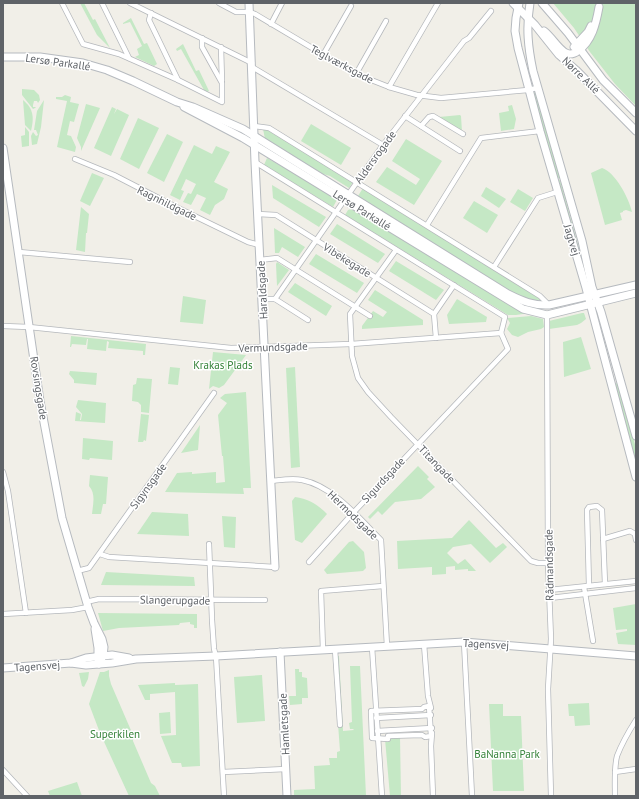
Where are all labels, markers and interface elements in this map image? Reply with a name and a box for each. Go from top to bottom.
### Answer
street label: Teglværksgade [308,41,376,87]
street label: Lersø Parkallé [25,51,92,74]
street label: Nørre Allé [559,53,603,97]
street label: Aldersrogade [351,127,399,186]
street label: Ragnhildgade [135,183,200,224]
street label: Lersø Parkallé [331,187,394,234]
street label: Jagtvej [560,222,583,257]
street label: Vibekegade [319,239,374,281]
street label: Haraldsgade [253,260,271,320]
street label: Vermundsgade [237,339,308,355]
street label: Rovsingsgade [27,355,51,421]
park label: Krakas Plads [193,358,253,372]
street label: Titangade [416,442,459,486]
street label: Sigurdsgade [358,454,408,506]
street label: Sigynsgade [127,460,170,512]
street label: Hermodsgade [325,487,382,543]
street label: Rådmandsgade [541,529,557,601]
street label: Slangerupgade [140,592,211,608]
street label: Tagensvej [463,636,510,652]
street label: Tagensvej [13,657,61,675]
street label: Hamletsgade [275,692,293,755]
park label: Superkilen [90,727,140,741]
park label: BaNanna Park [474,747,540,761]

